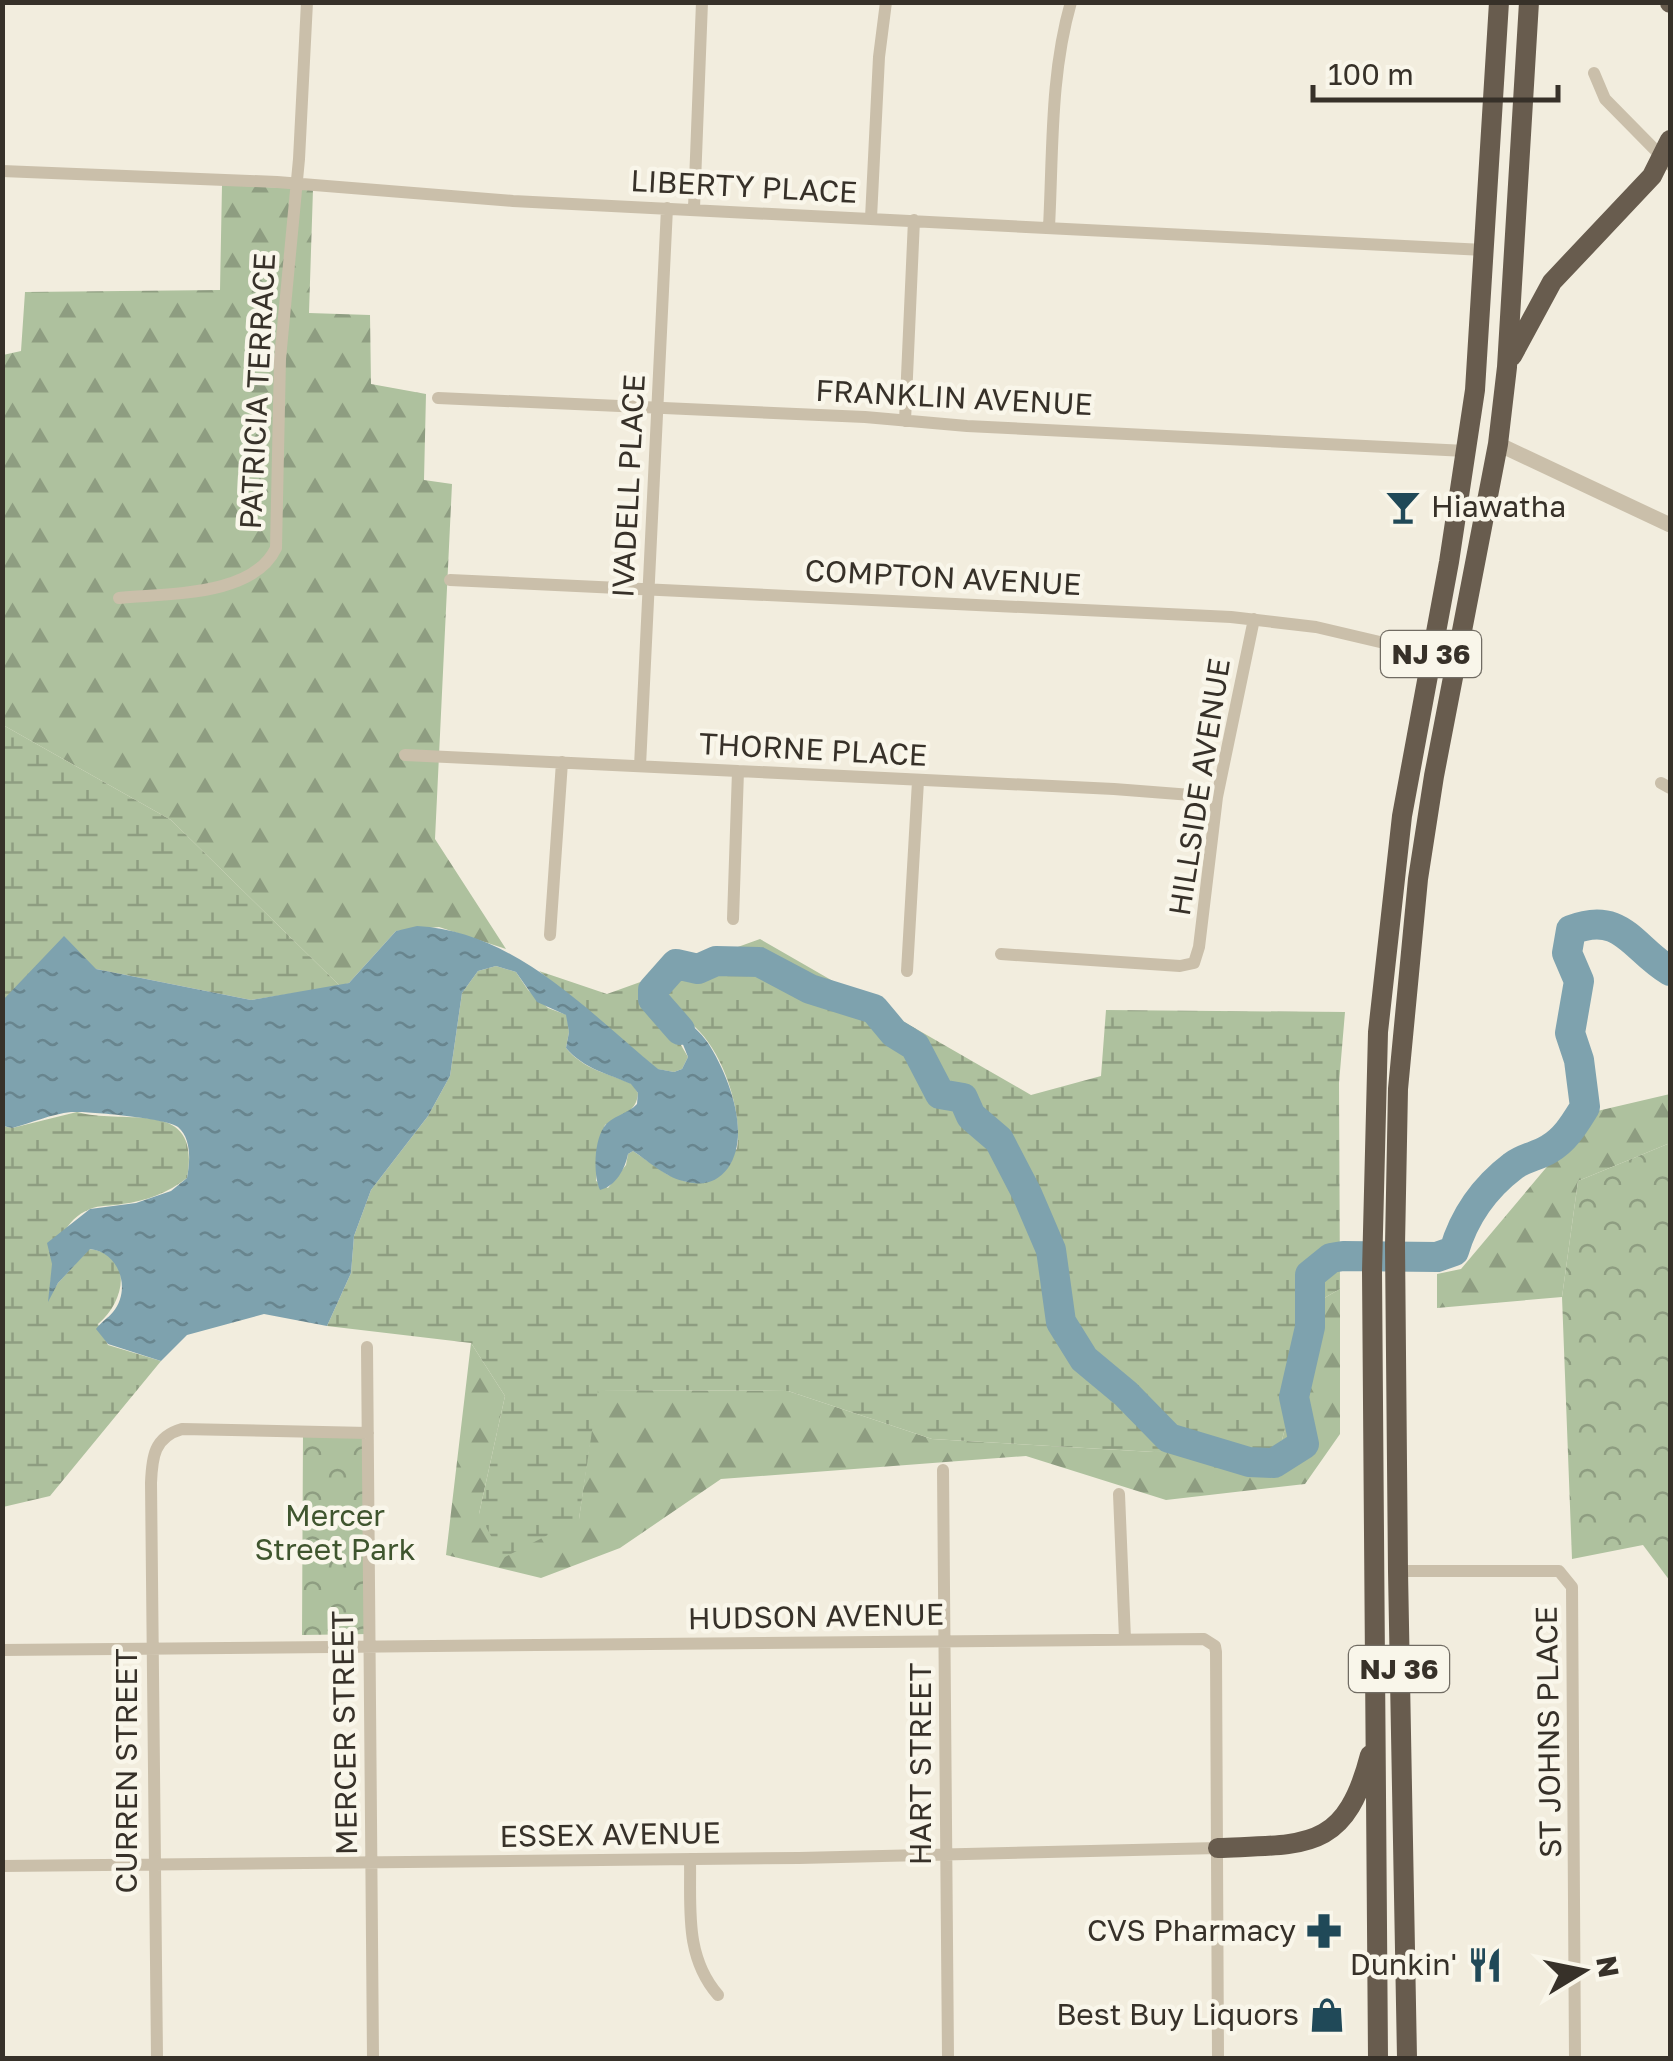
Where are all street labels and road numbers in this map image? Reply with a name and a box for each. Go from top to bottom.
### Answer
street label: LIBERTY PLACE [630,162,858,210]
street label: PATRICIA TERRACE [232,252,282,530]
street label: FRANKLIN AVENUE [815,372,1094,422]
street label: IVADELL PLACE [604,373,652,599]
street label: COMPTON AVENUE [804,552,1082,602]
road number: NJ 36 [1381,631,1481,677]
street label: HILLSIDE AVENUE [1161,656,1237,918]
street label: THORNE PLACE [698,725,928,773]
street label: HUDSON AVENUE [688,1596,944,1636]
street label: ST JOHNS PLACE [1528,1606,1568,1858]
street label: MERCER STREET [324,1610,364,1856]
road number: NJ 36 [1349,1646,1449,1692]
street label: CURREN STREET [108,1648,144,1894]
street label: HART STREET [902,1663,938,1865]
street label: ESSEX AVENUE [499,1814,721,1854]

